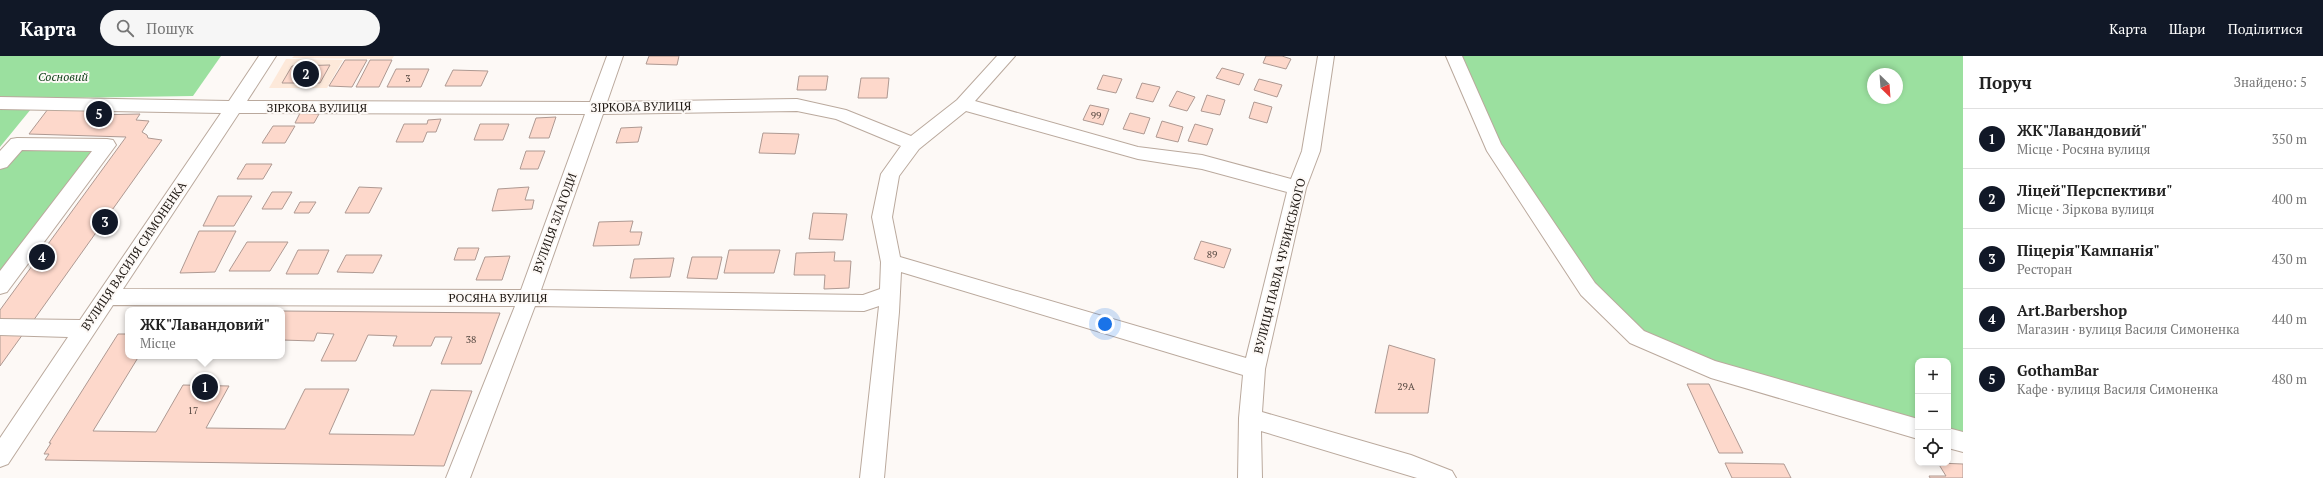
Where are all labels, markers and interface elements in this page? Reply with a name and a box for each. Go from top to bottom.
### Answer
search box [100,10,380,46]
text: Карта [20,16,76,41]
icon: search [114,17,136,39]
text: Пошук [146,18,194,38]
text: Карта [2109,19,2147,38]
text: Шари [2169,19,2206,38]
text: Поділитися [2228,19,2303,38]
pin: 2 [293,59,319,89]
north arrow [1867,68,1903,104]
park label: Сосновий [38,69,89,84]
text: Поруч [1979,71,2032,94]
house number: 3 [405,72,411,85]
text: Знайдено: 5 [2234,73,2307,91]
street label: ЗІРКОВА ВУЛИЦЯ [591,98,692,115]
pin: 5 [86,99,112,129]
street label: ЗІРКОВА ВУЛИЦЯ [267,100,368,115]
house number: 99 [1091,109,1101,122]
text: ЖК"Лавандовий" [2017,120,2147,140]
text: 1 [1988,130,1996,148]
text: 350 m [2272,130,2307,148]
text: Місце · Росяна вулиця [2017,140,2150,158]
street label: ВУЛИЦЯ ЗЛАГОДИ [529,171,580,275]
street label: ВУЛИЦЯ ПАВЛА ЧУБИНСЬКОГО [1250,176,1309,355]
street label: ВУЛИЦЯ ВАСИЛЯ СИМОНЕНКА [78,178,190,333]
text: Ліцей"Перспективи" [2017,180,2172,200]
text: 2 [1988,190,1996,208]
text: 400 m [2272,190,2307,208]
text: Місце · Зіркова вулиця [2017,200,2154,218]
pin: 3 [92,207,118,237]
text: Піцерія"Кампанія" [2017,240,2160,260]
pin: 4 [29,242,55,272]
house number: 89 [1207,248,1217,261]
text: 3 [1988,250,1996,268]
text: 430 m [2272,250,2307,268]
text: Ресторан [2017,260,2072,278]
street label: РОСЯНА ВУЛИЦЯ [449,290,548,305]
text: Art.Barbershop [2017,300,2127,320]
popup [125,307,285,359]
text: 4 [1988,310,1996,328]
text: 440 m [2272,310,2307,328]
text: ЖК"Лавандовий" [140,314,270,334]
your location [1095,314,1115,334]
text: Магазин · вулиця Василя Симоненка [2017,320,2239,338]
house number: 38 [466,333,476,346]
text: Місце [140,334,176,352]
map controls [1915,358,1951,466]
button: + [1915,358,1951,394]
text: GothamBar [2017,360,2099,380]
text: 5 [1988,370,1996,388]
text: 480 m [2272,370,2307,388]
pin: 1 [192,372,218,402]
house number: 29А [1397,380,1415,393]
text: Кафе · вулиця Василя Симоненка [2017,380,2218,398]
button: − [1915,394,1951,430]
house number: 17 [188,404,198,417]
button: locate [1915,430,1951,466]

